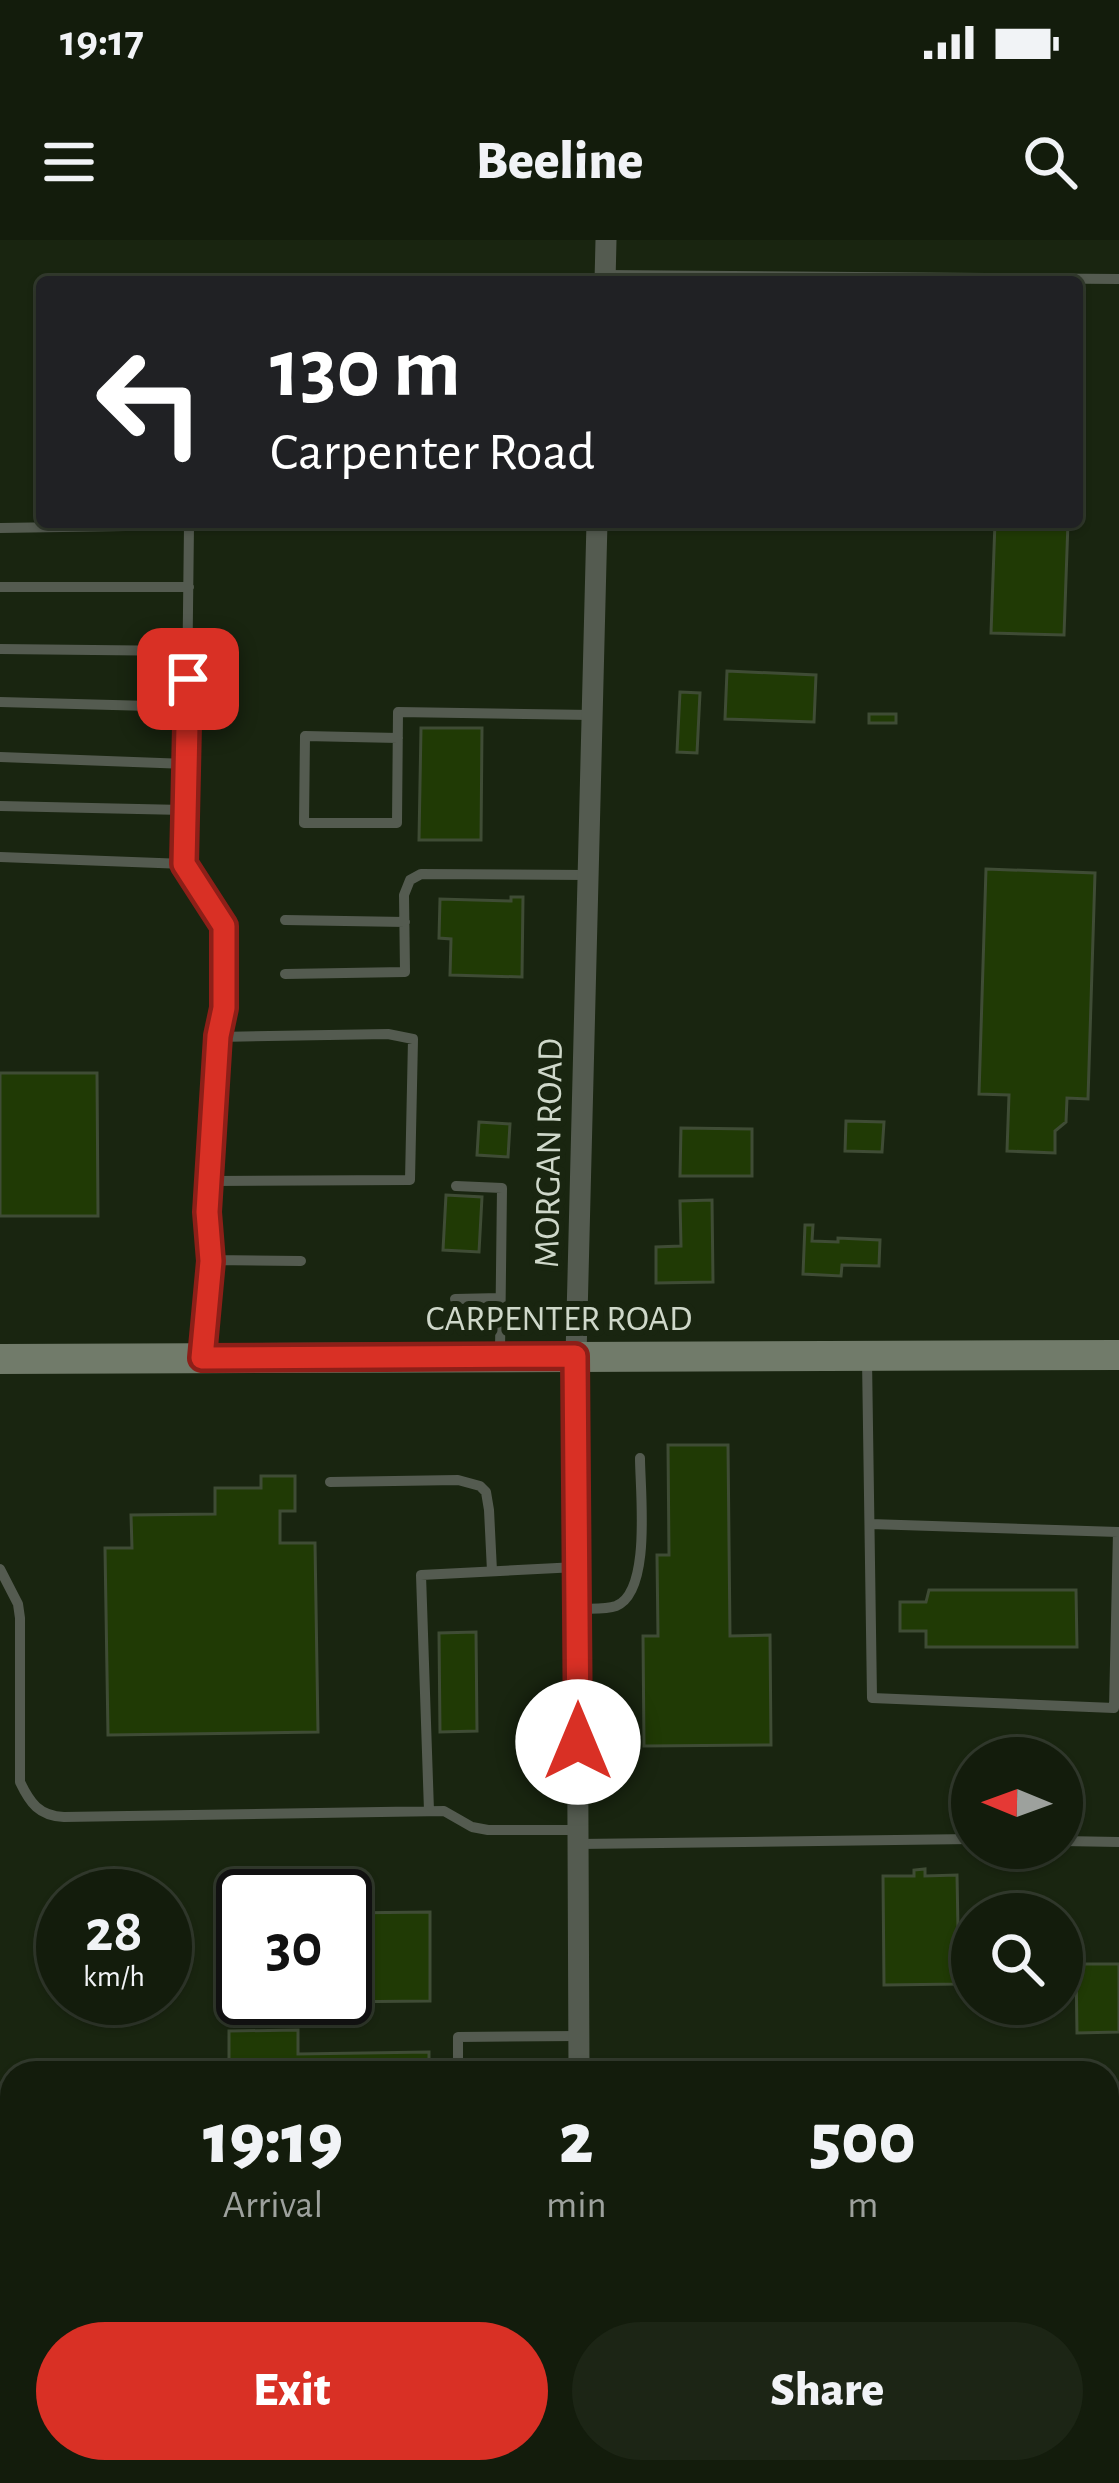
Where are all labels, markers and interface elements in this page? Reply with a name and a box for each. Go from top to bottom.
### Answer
text: 19:17 [60,19,144,64]
icon: menu [36,129,102,195]
icon: search [1017,129,1083,195]
text: Beeline [476,135,643,189]
icon: left [72,324,228,480]
text: 130 m [270,328,461,412]
text: Carpenter Road [270,426,595,480]
pin [137,628,239,730]
icon: arrive [155,646,221,712]
street label: MORGAN ROAD [529,1038,569,1268]
street label: CARPENTER ROAD [426,1301,692,1337]
position arrow [515,1679,641,1805]
north arrow [951,1737,1083,1869]
map controls [951,1737,1083,2025]
speed limit sign: 30 [216,1869,372,2025]
button: search [951,1893,1083,2025]
text: 28 [85,1902,143,1962]
text: km/h [83,1962,145,1992]
text: 19:19 [203,2104,343,2176]
text: 2 [559,2104,594,2176]
text: 500 [810,2104,916,2176]
text: Arrival [223,2186,323,2225]
text: min [546,2186,607,2225]
text: m [847,2186,878,2225]
button: Exit [36,2322,548,2460]
button: Share [572,2322,1083,2460]

